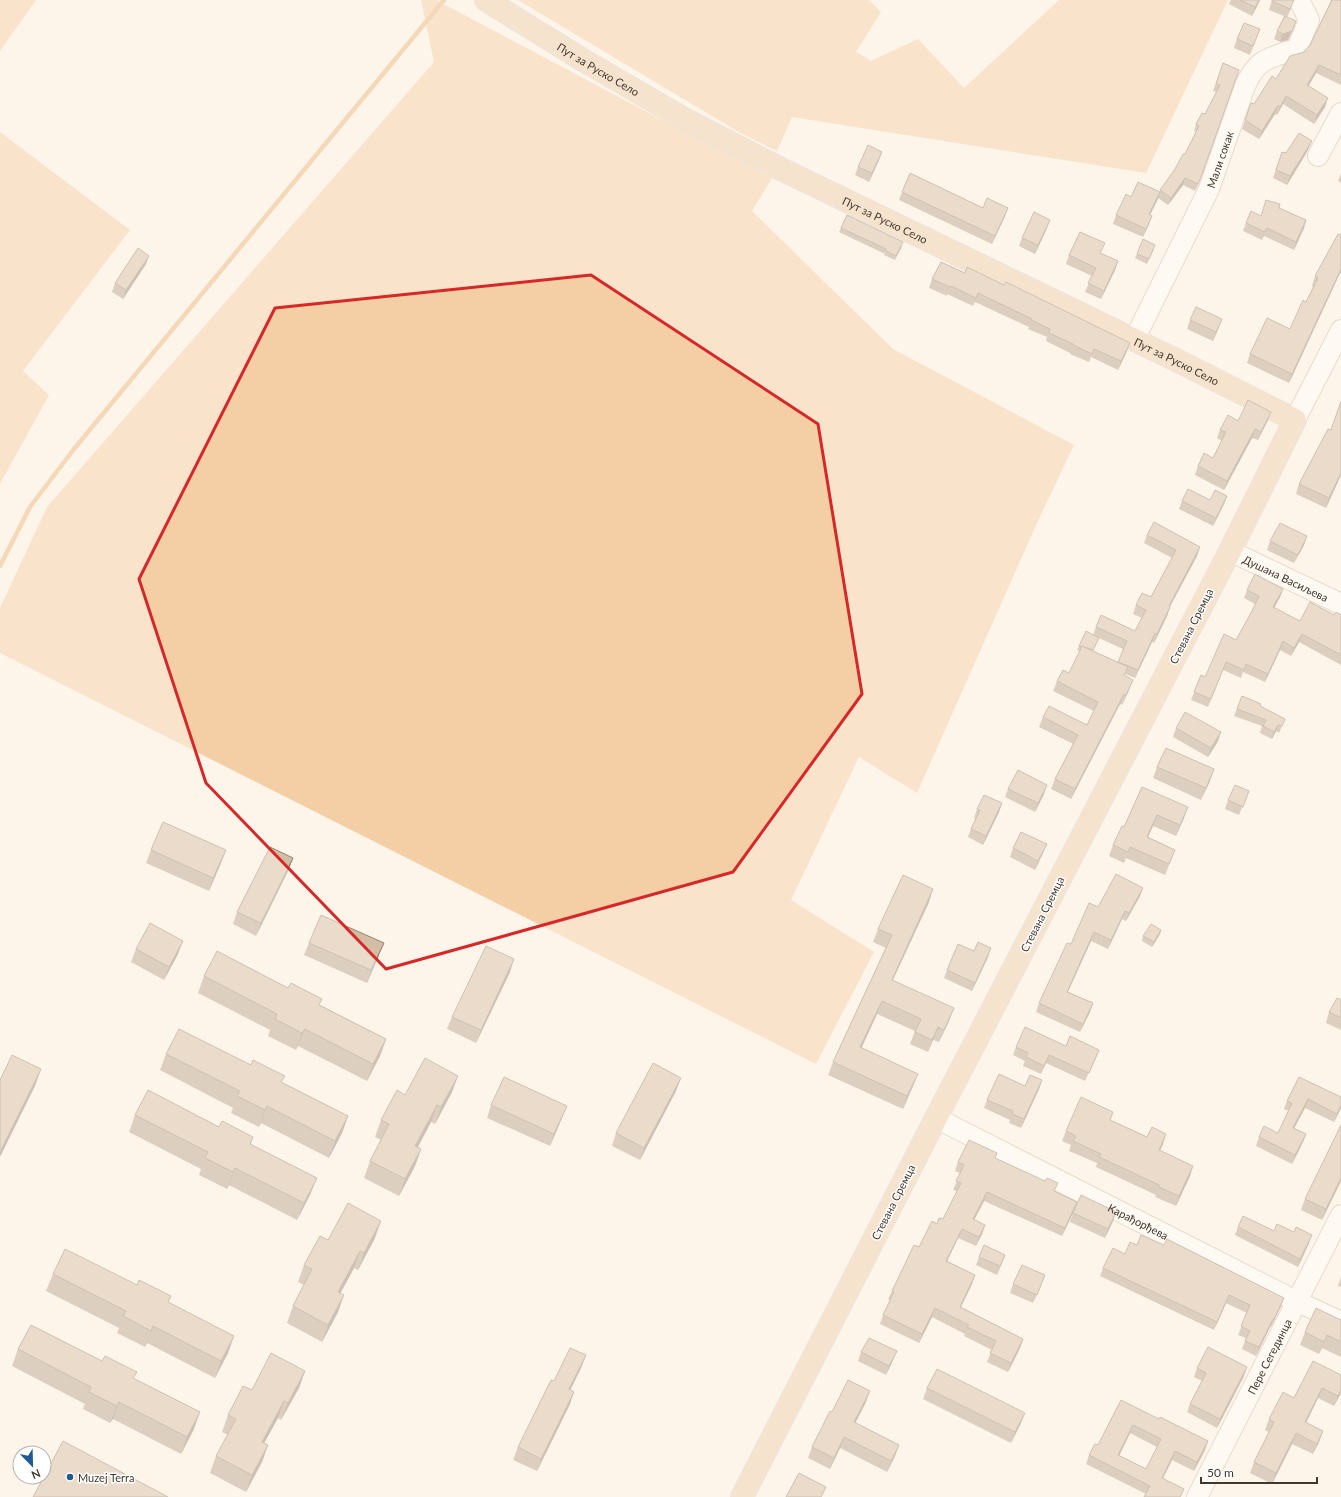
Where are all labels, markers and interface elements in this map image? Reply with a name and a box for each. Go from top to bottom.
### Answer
street label: Пут за Руско Село [555,39,642,98]
street label: Мали сокак [1203,129,1235,190]
street label: Пут за Руско Село [841,193,930,246]
street label: Пут за Руско Село [1132,334,1221,387]
street label: Душана Васиљева [1241,552,1331,604]
street label: Стевана Сремца [1166,586,1216,666]
street label: Стевана Сремца [1017,874,1067,954]
street label: Стевана Сремца [868,1162,918,1242]
street label: Карађорђева [1106,1200,1171,1242]
street label: Пере Сегединца [1244,1316,1294,1396]
north arrow [12,1445,52,1485]
scale bar [1201,1459,1317,1485]
text: 50 m [1207,1465,1234,1480]
text: N [30,1467,43,1482]
place label: Muzej Terra [78,1471,134,1484]
marker: Muzej Terra [65,1472,75,1482]

